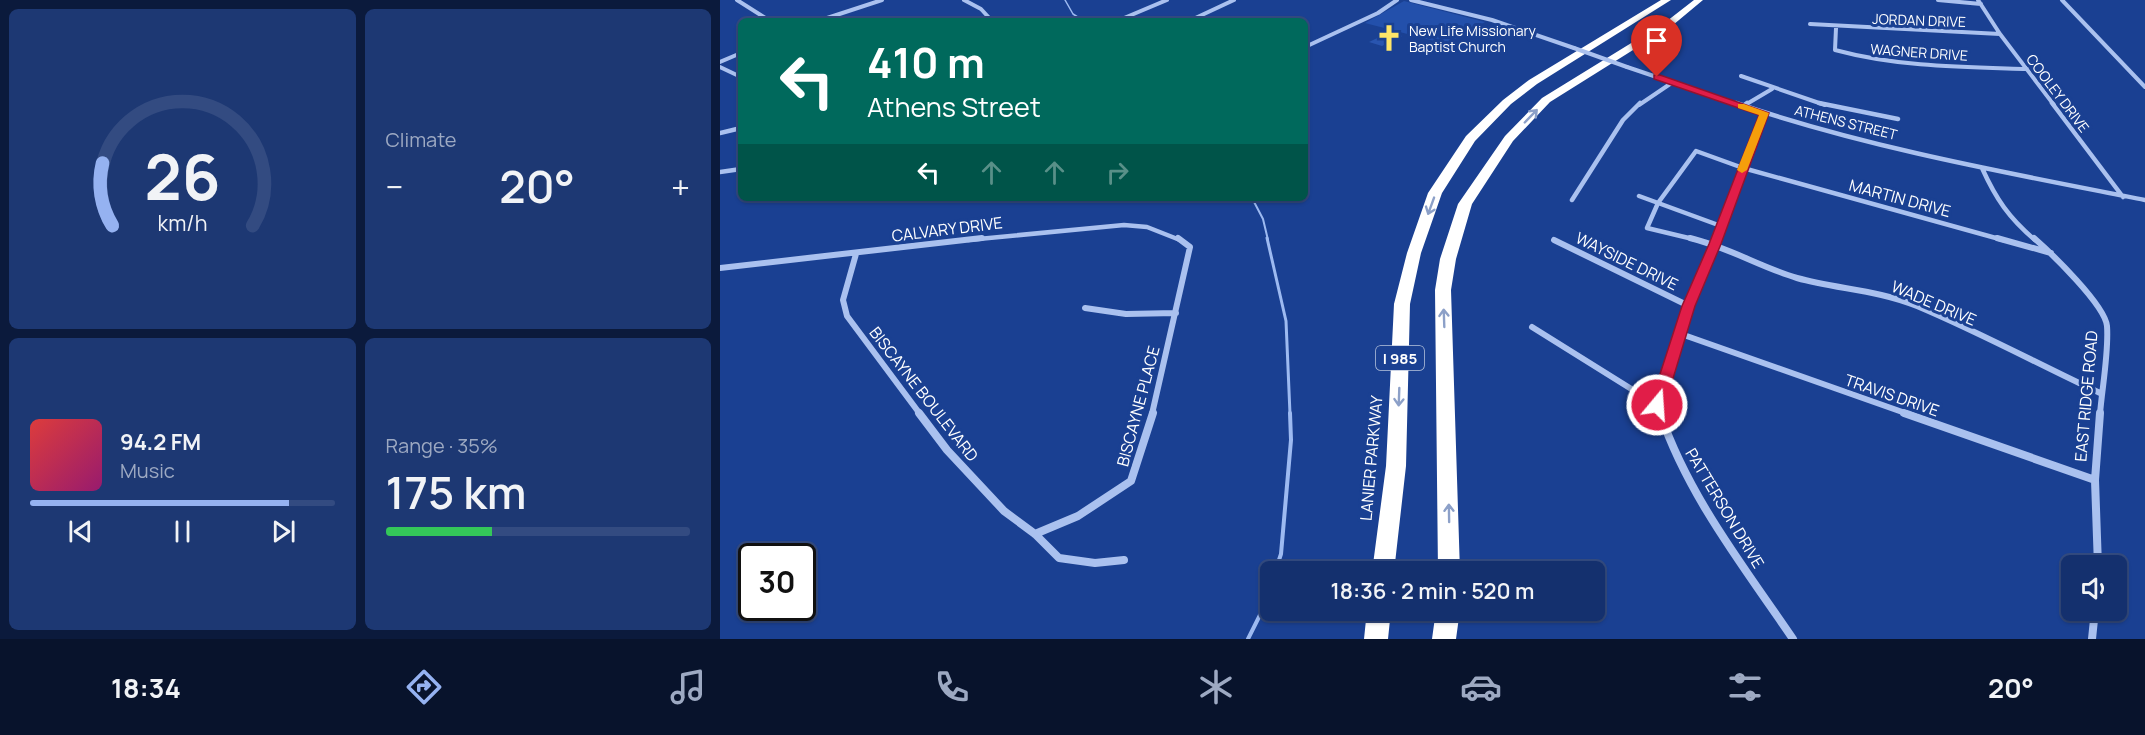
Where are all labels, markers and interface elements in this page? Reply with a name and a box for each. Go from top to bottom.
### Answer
street label: JORDAN DRIVE [1872,9,1966,31]
pin [1631,15,1682,77]
place label: New Life Missionary Baptist Church [1409,21,1536,56]
church icon: New Life Missionary Baptist Church [1374,23,1404,53]
icon: arrive [1640,24,1673,57]
text: 410 m [867,33,985,91]
street label: WAGNER DRIVE [1870,39,1968,65]
icon: left [768,42,846,120]
street label: COOLEY DRIVE [2022,50,2094,136]
text: Athens Street [867,88,1041,125]
street label: ATHENS STREET [1793,100,1900,144]
one-way arrow [1524,108,1538,123]
text: Climate [386,126,457,153]
text: 26 [144,133,220,219]
text: 20° [499,155,575,217]
icon: left [912,156,945,189]
icon: ahead [975,156,1008,189]
icon: ahead [1038,156,1071,189]
icon: right [1101,156,1134,189]
text: − [386,164,403,209]
text: + [671,164,690,209]
street label: MARTIN DRIVE [1847,174,1953,222]
one-way arrow [1424,196,1435,215]
text: km/h [157,208,207,237]
street label: CALVARY DRIVE [890,211,1004,247]
street label: WAYSIDE DRIVE [1572,227,1682,295]
street label: WADE DRIVE [1888,275,1980,331]
one-way arrow [1439,309,1450,329]
street label: BISCAYNE BOULEVARD [864,322,984,466]
street label: EAST RIDGE ROAD [2069,329,2103,462]
street label: BISCAYNE PLACE [1111,343,1165,469]
road number: I 985 [1376,346,1424,370]
street label: TRAVIS DRIVE [1842,369,1942,421]
position arrow [1625,373,1689,437]
one-way arrow [1393,386,1405,406]
street label: LANIER PARKWAY [1355,394,1387,522]
text: 94.2 FM [120,427,201,457]
text: Range · 35% [386,432,498,459]
street label: PATTERSON DRIVE [1680,444,1770,572]
text: Music [120,457,175,484]
text: 175 km [386,461,527,523]
one-way arrow [1443,504,1454,524]
icon: previous [64,515,97,548]
icon: pause [166,515,199,548]
icon: next [267,515,300,548]
speed limit sign: 30 [738,543,816,621]
map controls [2061,555,2127,621]
button: sound [2061,555,2127,621]
text: 18:36 · 2 min · 520 m [1331,576,1534,606]
icon: directions [403,666,445,708]
icon: music [667,666,709,708]
icon: phone [931,666,973,708]
icon: climate [1195,666,1237,708]
icon: car [1460,666,1502,708]
icon: filters [1724,666,1766,708]
text: 18:34 [111,669,181,706]
text: 20° [1988,669,2034,706]

